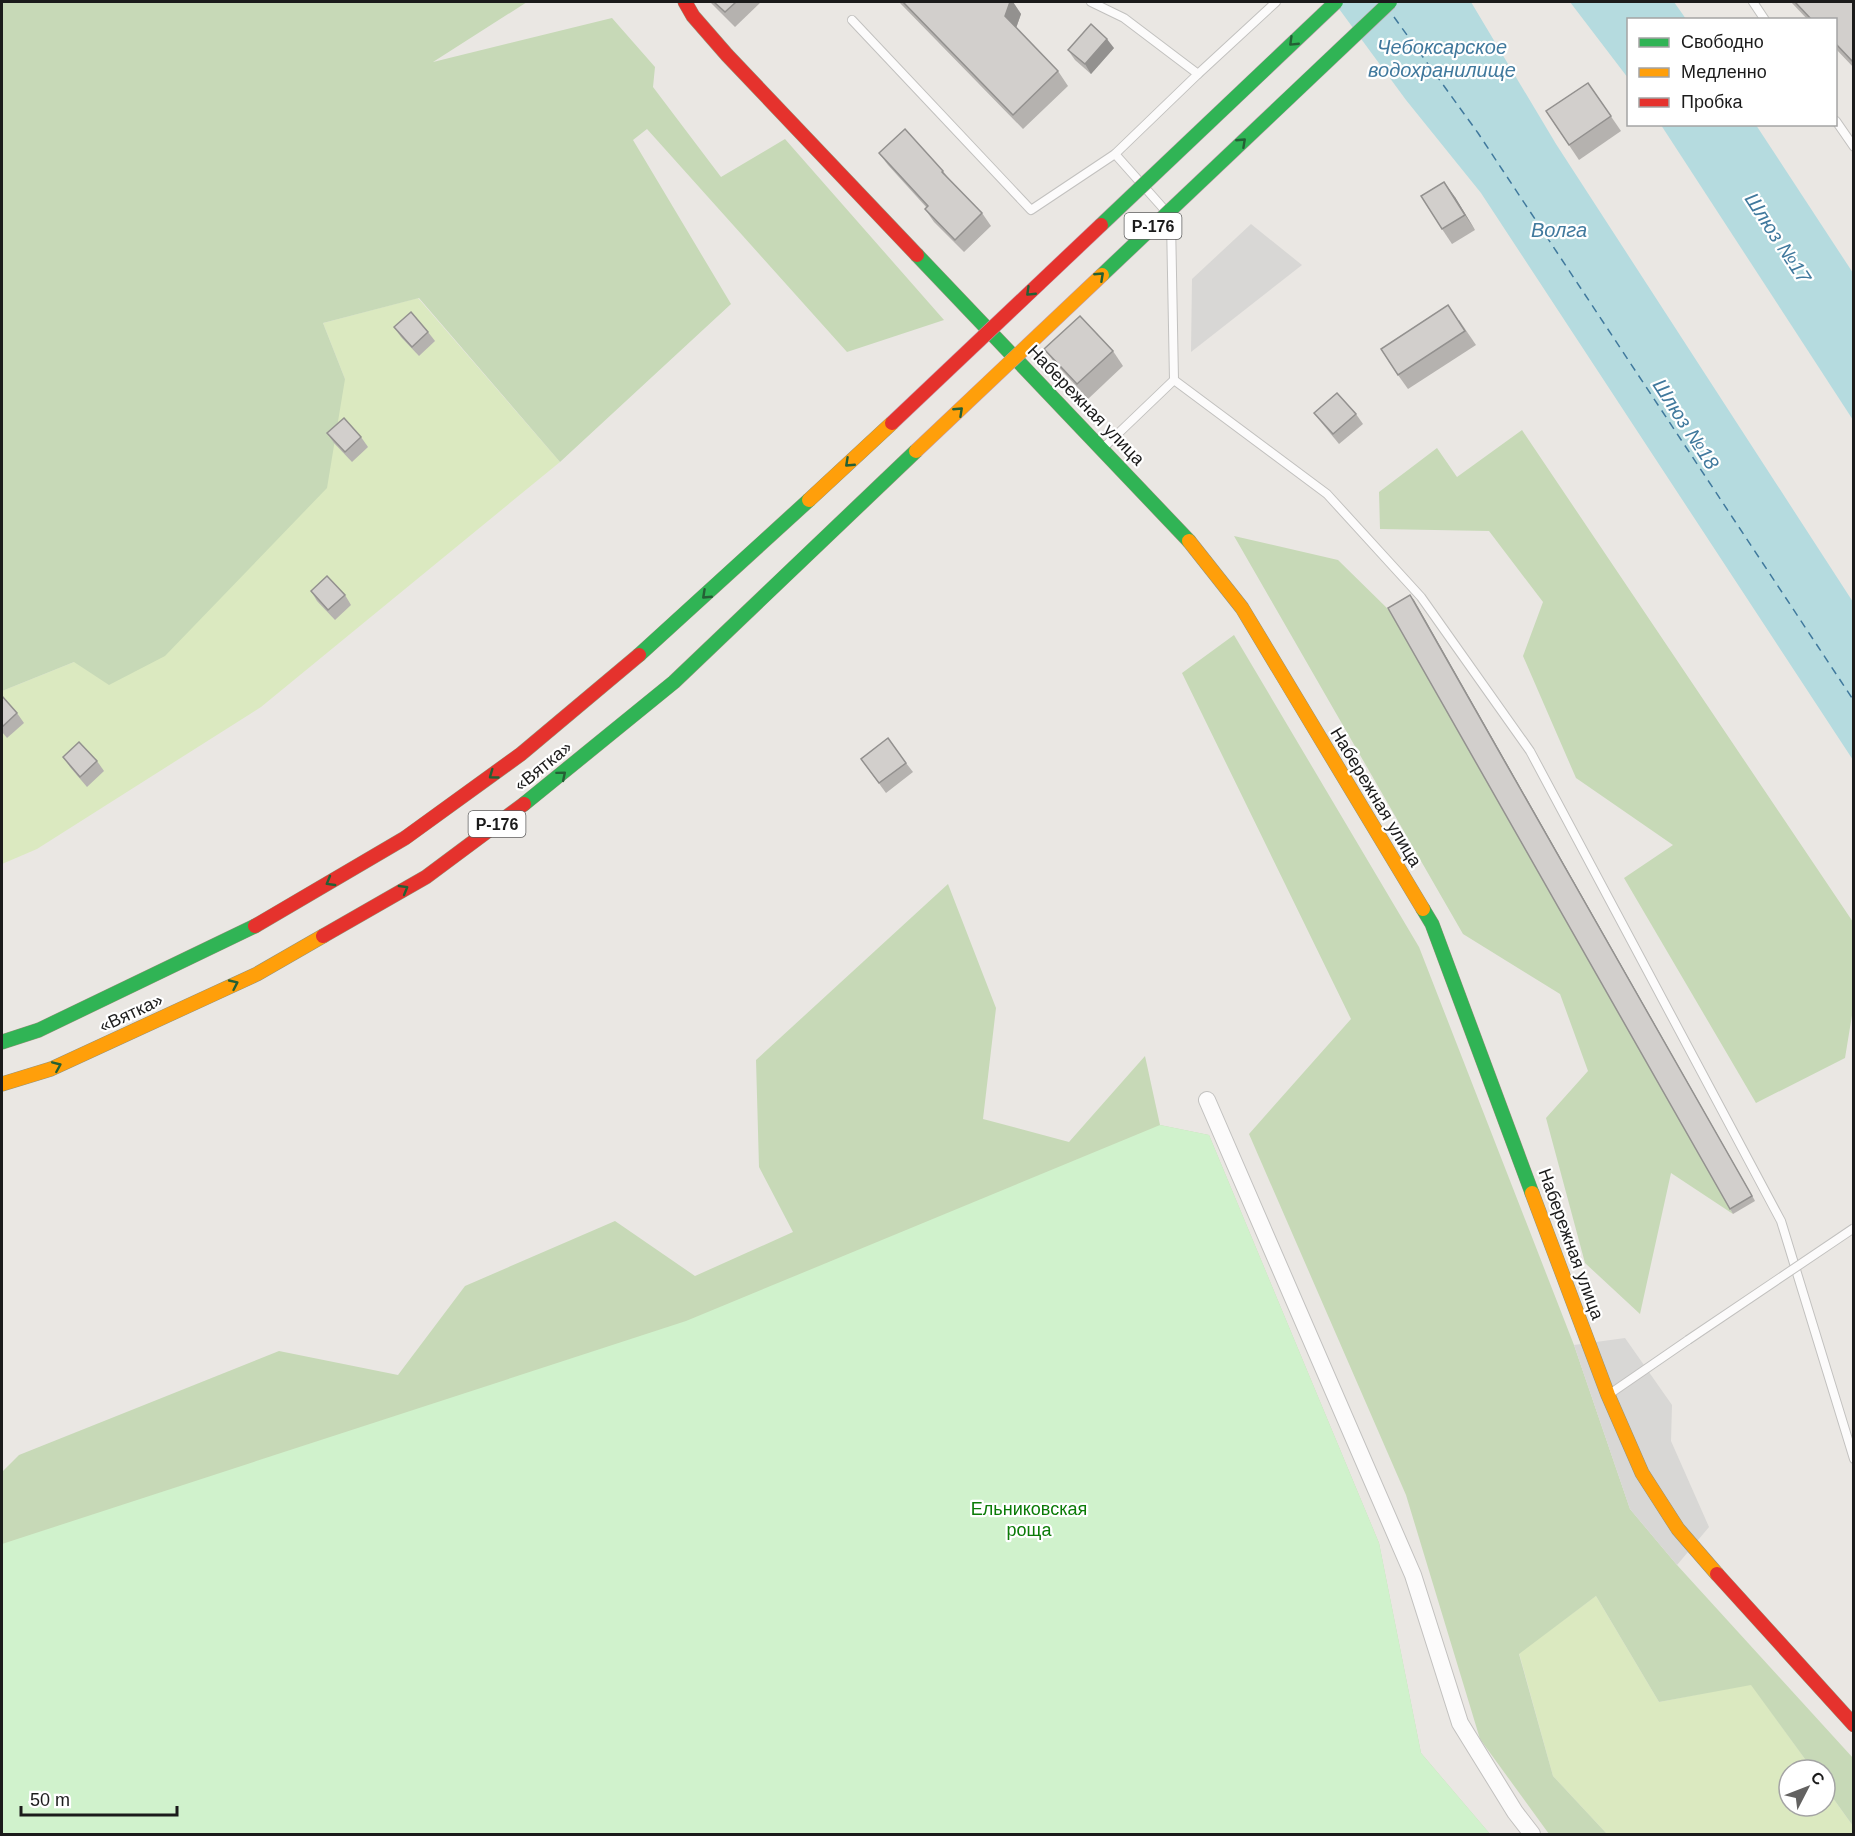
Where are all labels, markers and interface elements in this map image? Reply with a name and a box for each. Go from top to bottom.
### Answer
legend [1627,18,1837,126]
text: Свободно [1681,32,1764,52]
one-way arrow [1290,35,1300,46]
water label: Чебоксарское водохранилище [1368,36,1516,81]
text: Медленно [1681,62,1767,82]
text: Пробка [1681,92,1744,112]
one-way arrow [1234,139,1245,150]
water label: Шлюз №17 [1741,189,1816,288]
road number: Р-176 [1124,213,1182,239]
water label: Волга [1531,219,1587,241]
one-way arrow [1093,273,1104,284]
one-way arrow [1027,285,1037,296]
street label: Набережная улица [1024,341,1149,470]
water label: Шлюз №18 [1649,375,1723,473]
one-way arrow [951,407,962,418]
one-way arrow [845,456,856,467]
one-way arrow [702,588,712,599]
street label: Набережная улица [1326,724,1426,871]
street label: «Вятка» [510,737,576,795]
one-way arrow [488,768,499,779]
one-way arrow [555,771,566,782]
road number: Р-176 [468,811,526,837]
one-way arrow [326,875,336,886]
one-way arrow [398,885,408,897]
one-way arrow [228,980,239,992]
street label: «Вятка» [96,990,166,1036]
one-way arrow [51,1062,62,1074]
street label: Набережная улица [1534,1166,1608,1323]
park label: Ельниковская роща [971,1499,1087,1540]
north arrow [1777,1758,1837,1818]
text: С [1808,1768,1828,1789]
scale bar [21,1779,177,1817]
text: 50 m [30,1790,70,1810]

